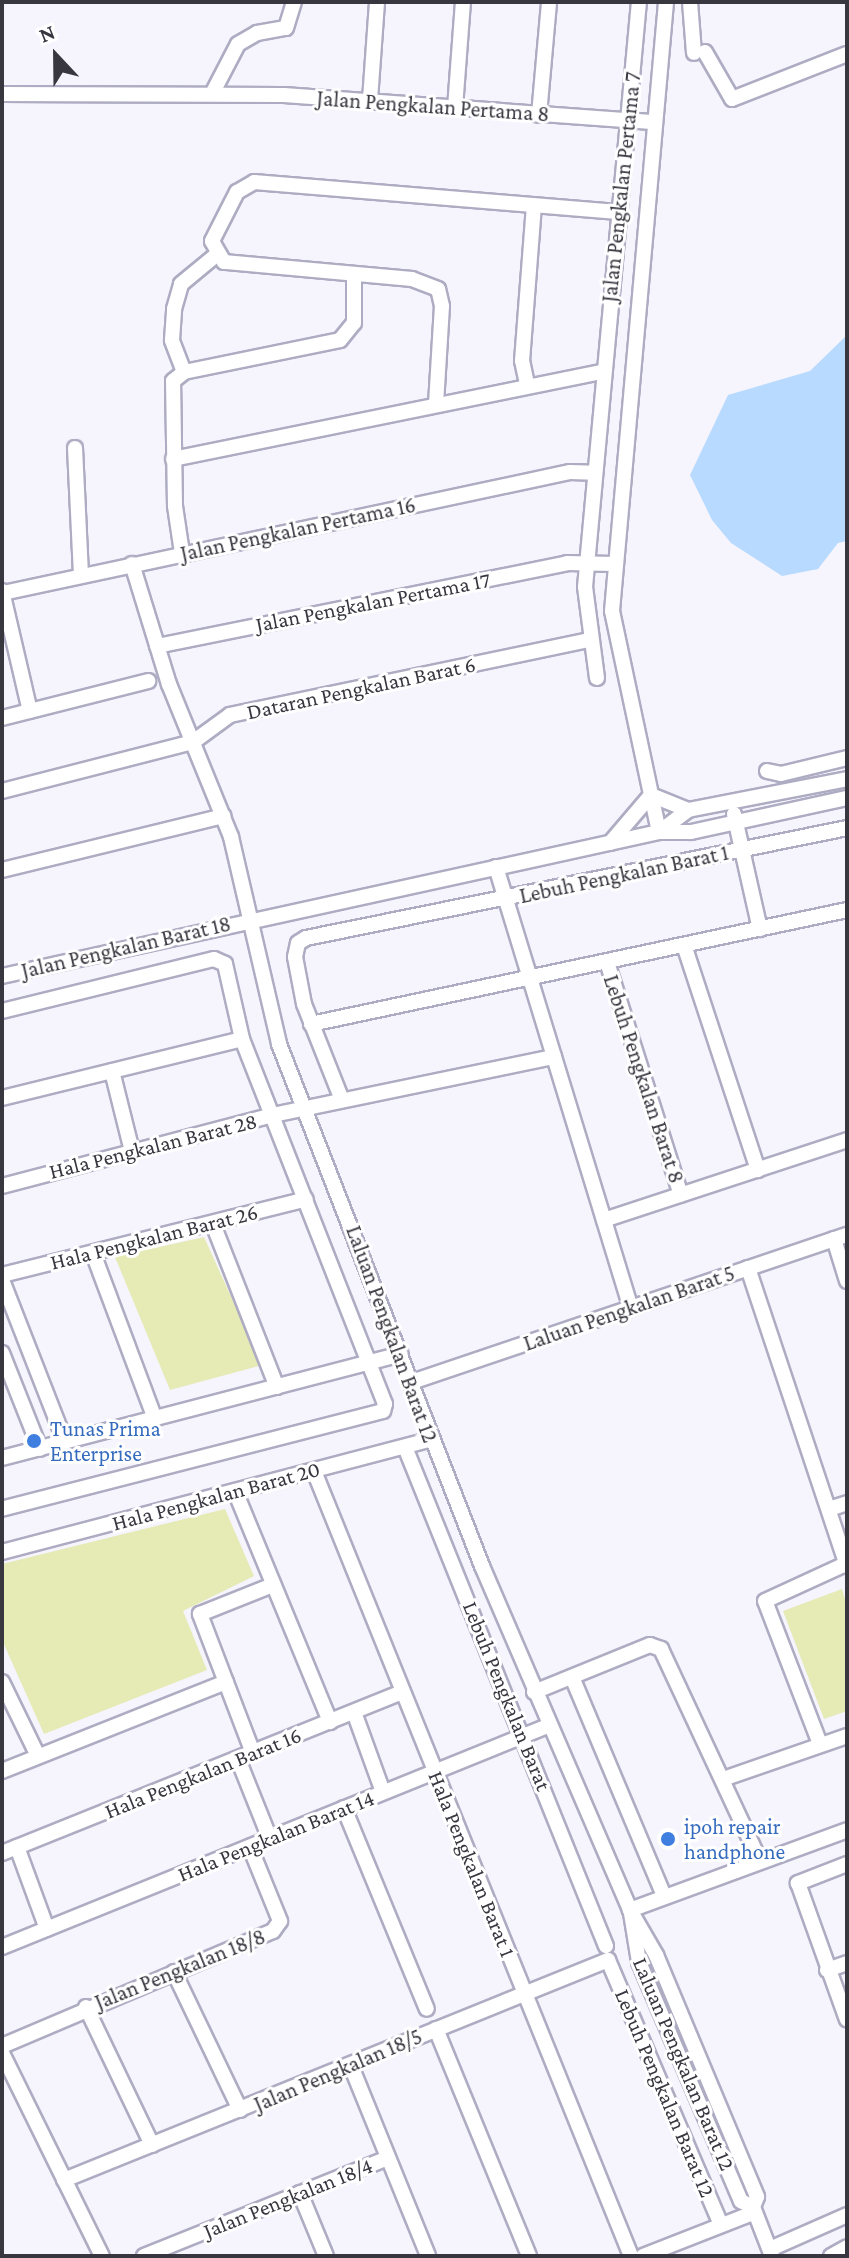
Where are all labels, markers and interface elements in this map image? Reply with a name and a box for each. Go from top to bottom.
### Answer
north arrow [16,16,96,96]
text: N [35,19,58,48]
street label: Jalan Pengkalan Pertama 7 [596,71,646,303]
street label: Jalan Pengkalan Pertama 8 [316,85,550,127]
street label: Jalan Pengkalan Pertama 16 [178,491,418,567]
street label: Jalan Pengkalan Pertama 17 [253,566,493,638]
street label: Dataran Pengkalan Barat 6 [244,651,478,725]
street label: Lebuh Pengkalan Barat 1 [517,839,731,909]
street label: Jalan Pengkalan Barat 18 [19,910,233,984]
street label: Lebuh Pengkalan Barat 8 [598,971,690,1187]
street label: Hala Pengkalan Barat 28 [46,1107,260,1185]
street label: Hala Pengkalan Barat 26 [48,1198,260,1276]
street label: Laluan Pengkalan Barat 12 [340,1222,444,1446]
street label: Laluan Pengkalan Barat 5 [520,1259,738,1357]
place label: Tunas Prima Enterprise [50,1415,161,1466]
marker: Tunas Prima Enterprise [25,1432,43,1450]
street label: Hala Pengkalan Barat 20 [109,1456,323,1536]
street label: Lebuh Pengkalan Barat [457,1598,557,1794]
street label: Hala Pengkalan Barat 16 [101,1722,305,1824]
street label: Hala Pengkalan Barat 1 [423,1767,521,1961]
street label: Hala Pengkalan Barat 14 [174,1784,378,1888]
place label: ipoh repair handphone [684,1813,785,1864]
marker: ipoh repair handphone [659,1830,677,1848]
street label: Jalan Pengkalan 18/8 [91,1923,269,2015]
street label: Laluan Pengkalan Barat 12 [627,1953,741,2175]
street label: Lebuh Pengkalan Barat 12 [609,1985,721,2201]
street label: Jalan Pengkalan 18/5 [250,2023,426,2117]
street label: Jalan Pengkalan 18/4 [200,2152,376,2244]

